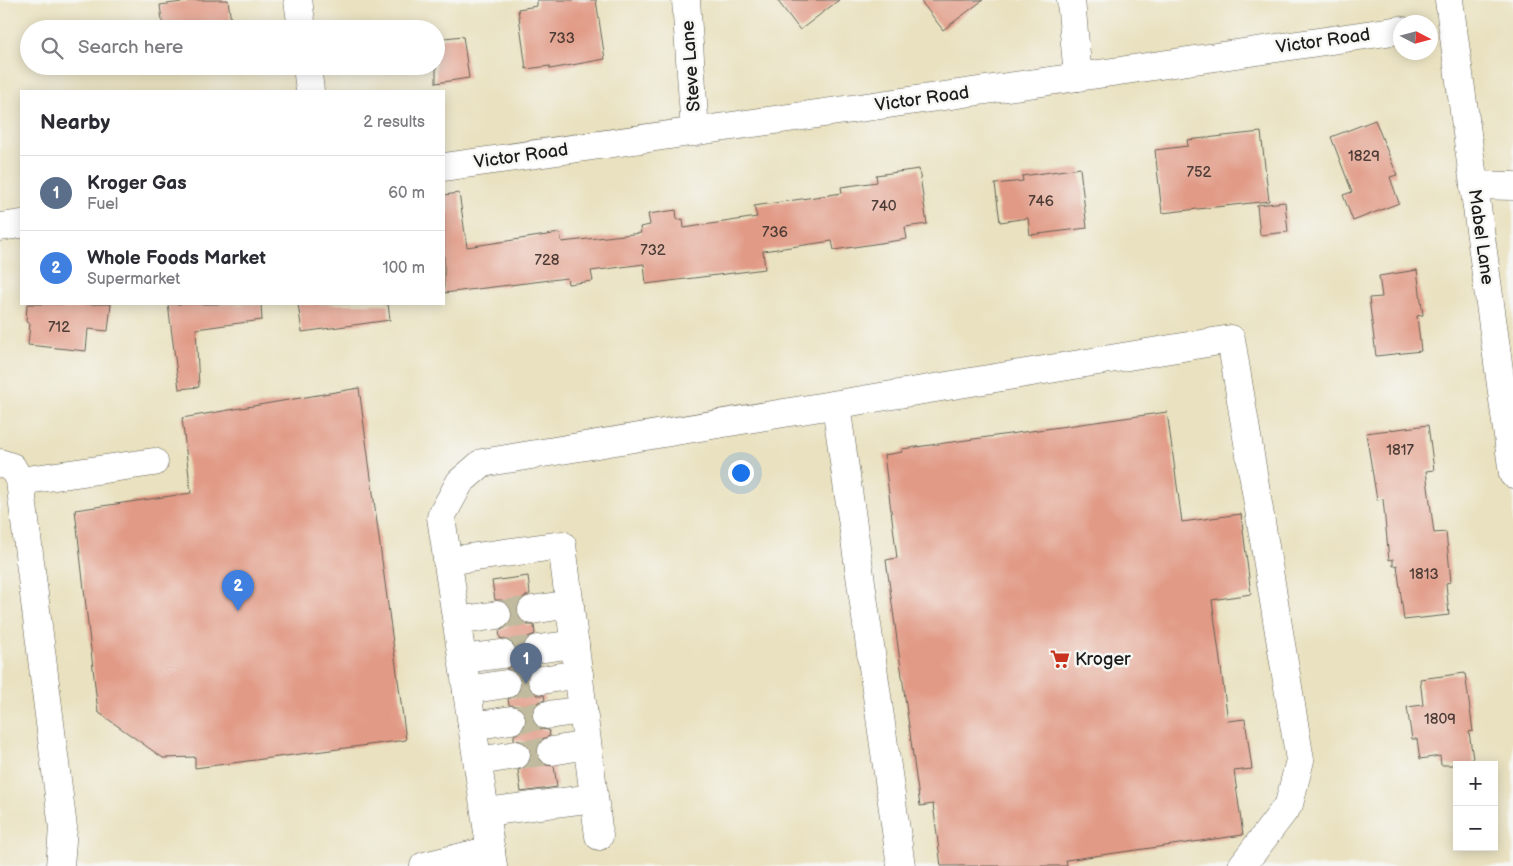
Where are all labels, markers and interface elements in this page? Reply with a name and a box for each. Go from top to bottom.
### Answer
north arrow [1393,15,1438,60]
street label: Steve Lane [677,19,705,112]
search box [20,20,445,75]
street label: Victor Road [1274,24,1372,58]
house number: 733 [549,29,575,48]
icon: search [38,34,66,62]
text: Search here [78,36,183,59]
street label: Victor Road [873,82,971,116]
text: Nearby [40,110,110,135]
text: 2 results [363,113,425,132]
street label: Victor Road [472,139,570,173]
house number: 1829 [1348,147,1380,166]
house number: 752 [1187,163,1212,182]
text: Kroger Gas [87,172,187,195]
text: 1 [53,184,59,203]
text: 60 m [388,184,425,203]
street label: Mabel Lane [1464,188,1498,286]
house number: 746 [1028,192,1054,211]
text: Fuel [87,195,118,214]
house number: 740 [871,197,897,216]
house number: 736 [762,223,788,242]
house number: 732 [640,241,666,260]
text: Whole Foods Market [87,247,266,270]
house number: 728 [535,251,560,270]
text: 2 [51,259,61,278]
text: 100 m [382,259,425,278]
text: Supermarket [87,270,180,289]
house number: 712 [48,318,70,337]
house number: 1817 [1386,441,1414,460]
your location [728,460,754,486]
house number: 1813 [1409,565,1439,584]
pin: 2 [222,570,254,611]
pin: 1 [510,643,542,684]
supermarket icon: Kroger [1049,648,1071,670]
place label: Kroger [1075,649,1131,670]
house number: 1809 [1424,710,1456,729]
map controls [1453,761,1498,851]
button: + [1453,761,1498,806]
button: − [1453,806,1498,851]

